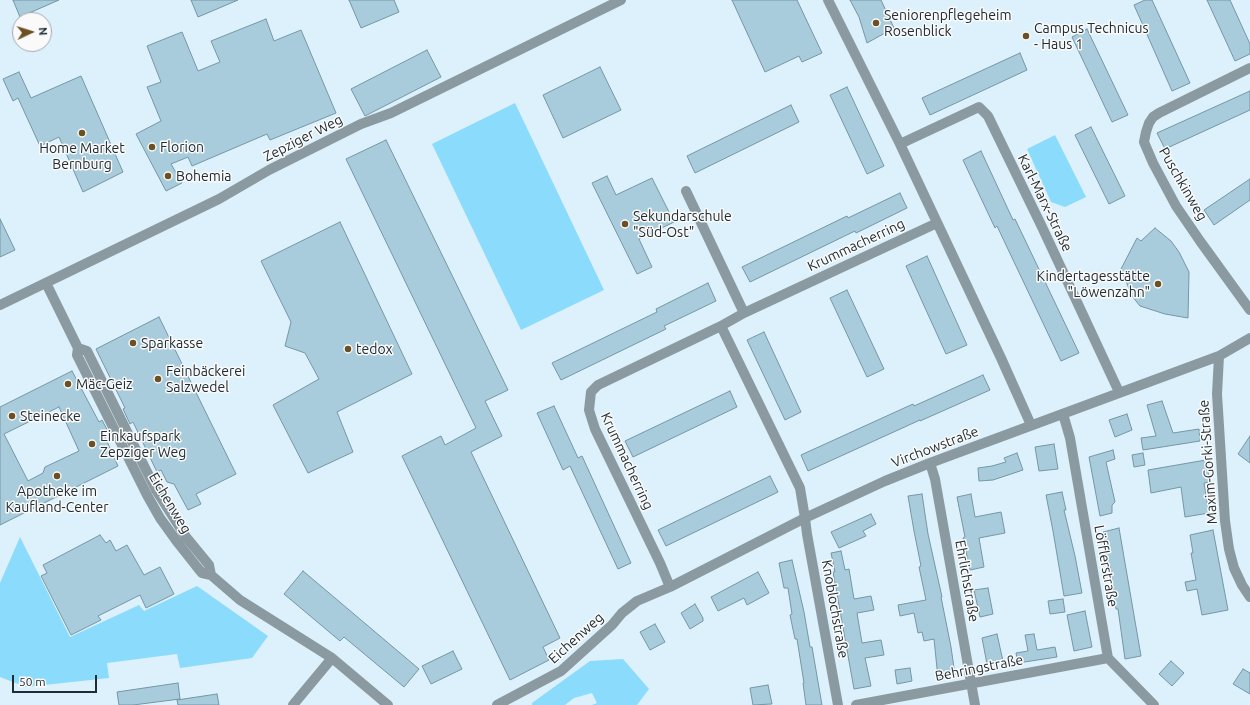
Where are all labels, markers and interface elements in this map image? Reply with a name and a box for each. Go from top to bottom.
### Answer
place label: Seniorenpflegeheim Rosenblick [884,7,1012,40]
north arrow [12,12,52,52]
marker: Seniorenpflegeheim Rosenblick [871,18,881,28]
place label: Campus Technicus - Haus 1 [1034,20,1149,52]
text: N [37,27,49,36]
marker: Campus Technicus - Haus 1 [1021,31,1031,41]
street label: Zepziger Weg [261,111,345,165]
marker: Home Market Bernburg [77,128,87,138]
place label: Florion [160,139,204,155]
place label: Home Market Bernburg [39,140,125,172]
marker: Florion [147,142,157,152]
street label: Puschkinweg [1155,144,1211,224]
street label: Karl-Marx-Straße [1014,152,1076,254]
place label: Bohemia [176,168,231,184]
marker: Bohemia [163,171,173,181]
place label: Sekundarschule "Süd-Ost" [633,208,732,240]
street label: Krummacherring [805,215,907,275]
marker: Sekundarschule "Süd-Ost" [620,219,630,229]
place label: Kindertagesstätte "Löwenzahn" [1037,268,1150,300]
marker: Kindertagesstätte "Löwenzahn" [1153,279,1163,289]
place label: Sparkasse [141,335,203,351]
marker: Sparkasse [128,338,138,348]
place label: tedox [356,341,393,357]
marker: tedox [343,344,353,354]
place label: Feinbäckerei Salzwedel [166,363,245,396]
marker: Feinbäckerei Salzwedel [153,374,163,384]
place label: Mäc-Geiz [76,376,133,392]
marker: Mäc-Geiz [63,379,73,389]
street label: Maxim-Gorki-Straße [1195,399,1221,525]
place label: Steinecke [20,408,81,424]
street label: Krummacherring [597,410,657,512]
marker: Steinecke [7,411,17,421]
street label: Virchowstraße [889,423,981,471]
place label: Einkaufspark Zepziger Weg [100,428,186,460]
marker: Einkaufspark Zepziger Weg [87,439,97,449]
street label: Eichenweg [145,469,195,537]
marker: Apotheke im Kaufland-Center [52,471,62,481]
place label: Apotheke im Kaufland-Center [6,483,108,516]
street label: Löfflerstraße [1091,524,1121,608]
street label: Ehrlichstraße [952,539,982,623]
street label: Knoblochstraße [818,559,852,659]
street label: Eichenweg [545,609,607,667]
street label: Behringstraße [933,651,1025,685]
scale bar [14,667,99,693]
text: 50 m [19,675,46,688]

